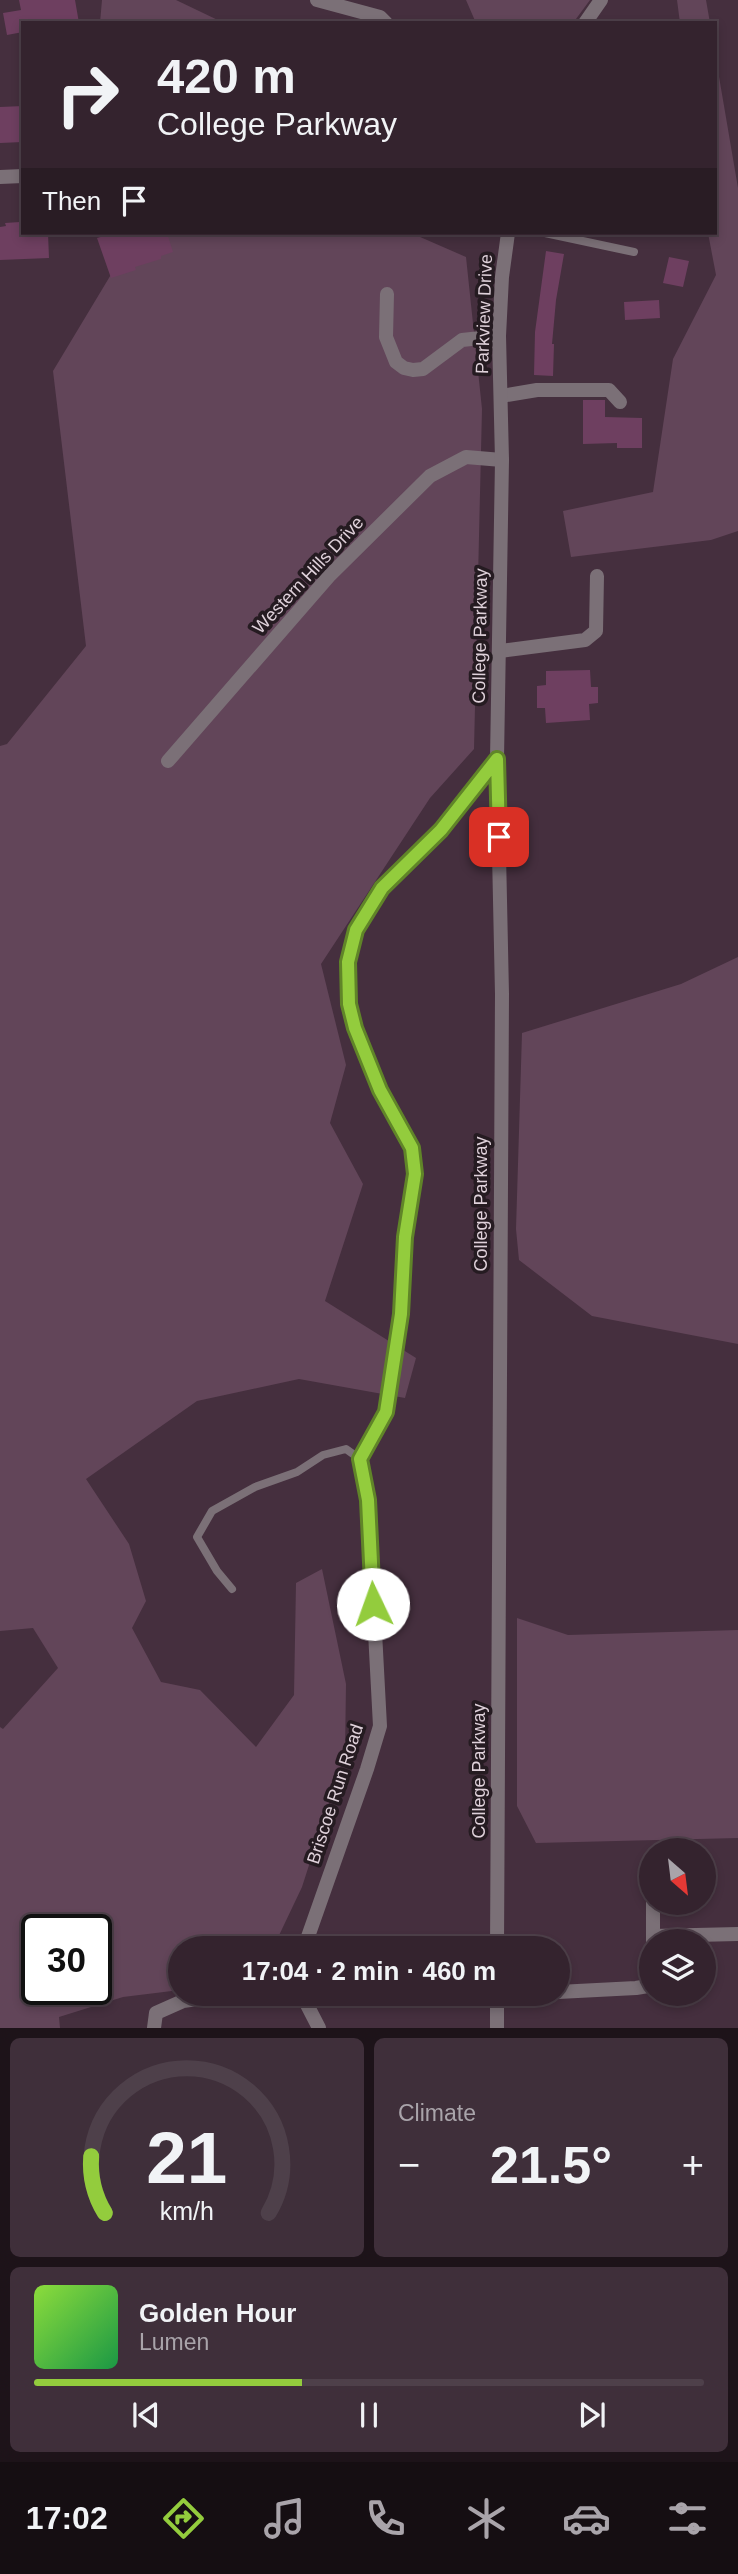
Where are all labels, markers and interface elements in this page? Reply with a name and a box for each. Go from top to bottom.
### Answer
icon: right [42,49,133,140]
text: 420 m [157,49,296,103]
text: College Parkway [157,106,397,142]
icon: arrive [115,182,153,220]
text: Then [42,186,101,216]
street label: Parkview Drive [472,254,496,374]
street label: Western Hills Drive [249,512,367,638]
street label: College Parkway [469,568,491,704]
pin [469,807,529,867]
icon: arrive [480,818,518,856]
street label: College Parkway [471,1136,491,1272]
position arrow [336,1567,410,1641]
street label: College Parkway [469,1703,489,1839]
street label: Briscoe Run Road [303,1721,367,1867]
north arrow [639,1838,716,1914]
map controls [639,1838,716,2006]
speed limit sign: 30 [21,1914,112,2005]
button: layers [639,1929,716,2006]
text: 17:04 · 2 min · 460 m [242,1956,496,1986]
text: Climate [398,2100,476,2126]
text: 21 [147,2118,227,2199]
text: 21.5° [490,2136,612,2194]
text: − [398,2144,420,2186]
text: + [682,2144,704,2186]
text: km/h [160,2197,214,2225]
text: Golden Hour [139,2298,296,2328]
text: Lumen [139,2329,209,2355]
icon: previous [127,2396,165,2434]
icon: pause [350,2396,388,2434]
icon: next [573,2396,611,2434]
icon: directions [159,2494,208,2543]
icon: music [260,2494,309,2543]
icon: phone [361,2494,410,2543]
icon: climate [462,2494,511,2543]
icon: car [562,2494,611,2543]
icon: filters [663,2494,712,2543]
text: 17:02 [26,2500,108,2536]

